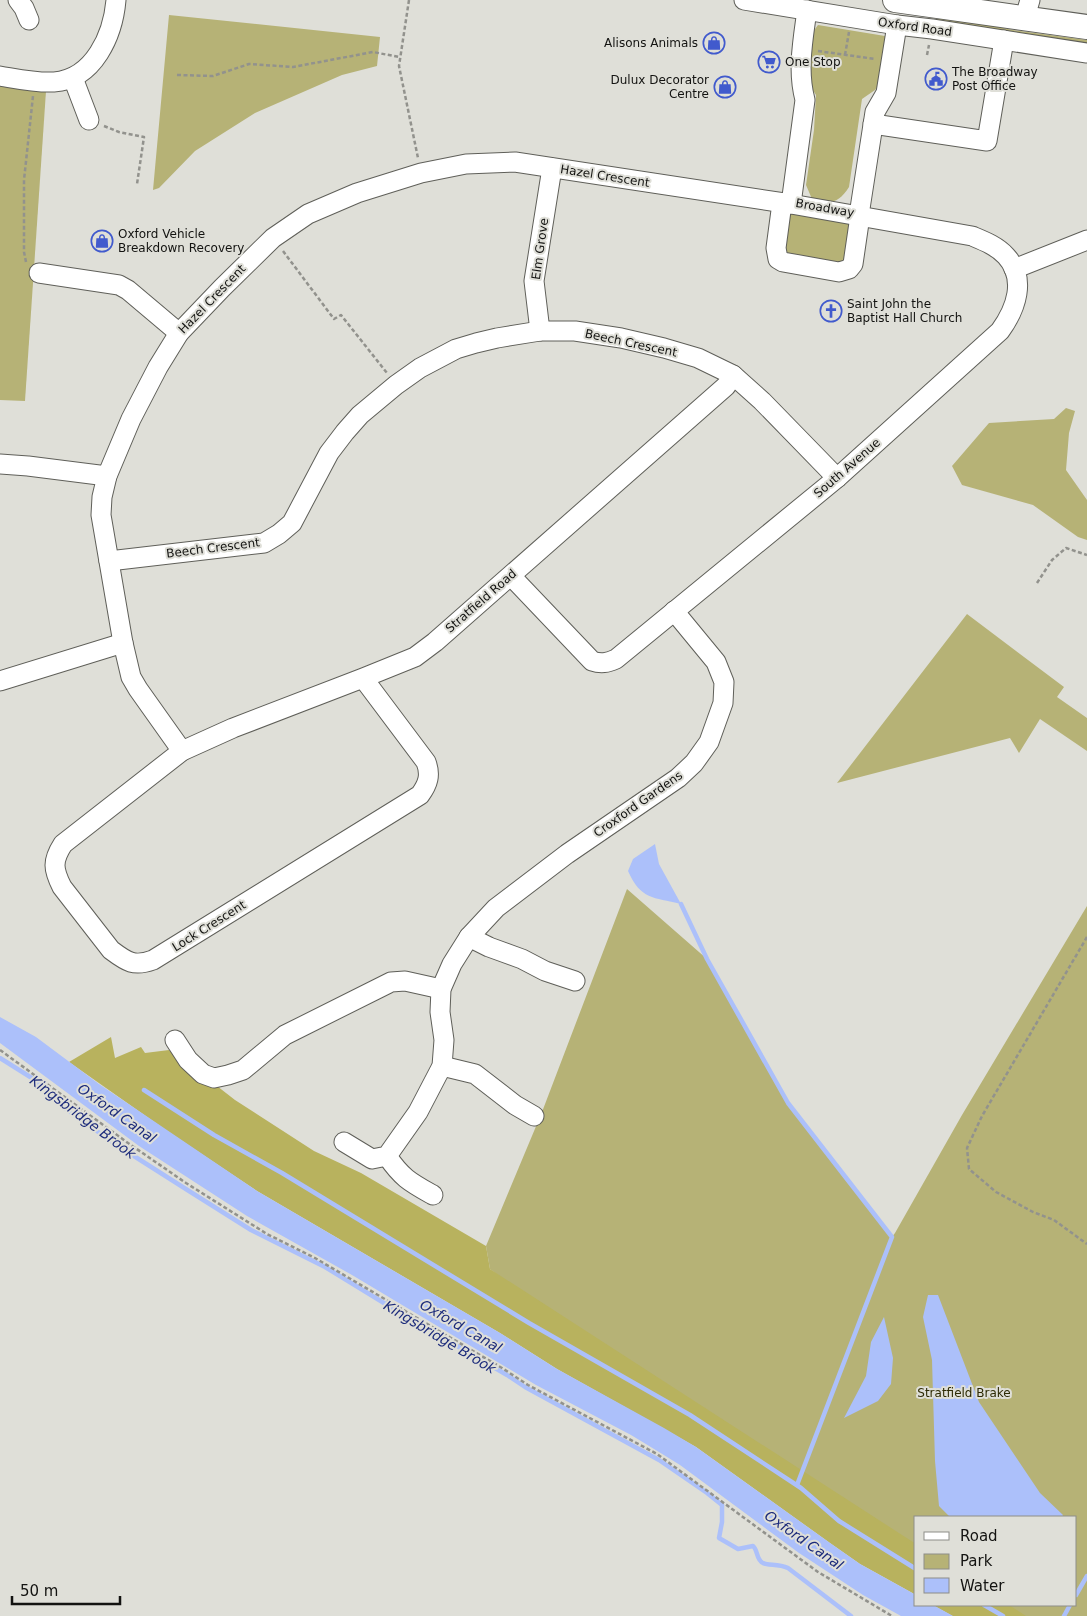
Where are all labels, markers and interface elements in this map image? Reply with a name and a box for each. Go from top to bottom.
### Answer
street label: Oxford Road [877,15,953,39]
shop icon: Alisons Animals [702,31,726,55]
place label: Alisons Animals [604,36,698,50]
supermarket icon: One Stop [757,50,781,74]
place label: One Stop [785,55,841,69]
place label: The Broadway Post Office [951,65,1038,93]
public building icon: The Broadway Post Office [924,67,948,91]
place label: Dulux Decorator Centre [610,73,709,101]
shop icon: Dulux Decorator Centre [713,75,737,99]
street label: Hazel Crescent [559,162,651,190]
street label: Broadway [794,196,856,220]
street label: Elm Grove [529,217,551,281]
place label: Oxford Vehicle Breakdown Recovery [118,227,244,255]
shop icon: Oxford Vehicle Breakdown Recovery [90,229,114,253]
street label: Hazel Crescent [176,261,249,336]
place label: Saint John the Baptist Hall Church [847,297,962,325]
church icon: Saint John the Baptist Hall Church [819,299,843,323]
street label: Beech Crescent [584,326,679,360]
street label: South Avenue [811,435,883,501]
street label: Beech Crescent [165,535,261,561]
street label: Stratfield Road [443,566,519,636]
street label: Croxford Gardens [591,768,685,840]
street label: Lock Crescent [170,898,249,954]
water label: Kingsbridge Brook [27,1072,140,1162]
water label: Oxford Canal [75,1080,159,1146]
water label: Oxford Canal [417,1296,505,1356]
water label: Kingsbridge Brook [381,1297,500,1377]
park label: Stratfield Brake [917,1386,1011,1400]
water label: Oxford Canal [762,1507,846,1573]
legend [914,1516,1077,1606]
text: Road [960,1527,998,1545]
text: Park [960,1552,993,1570]
scale bar [12,1574,120,1606]
text: Water [960,1577,1005,1595]
text: 50 m [20,1582,58,1600]

